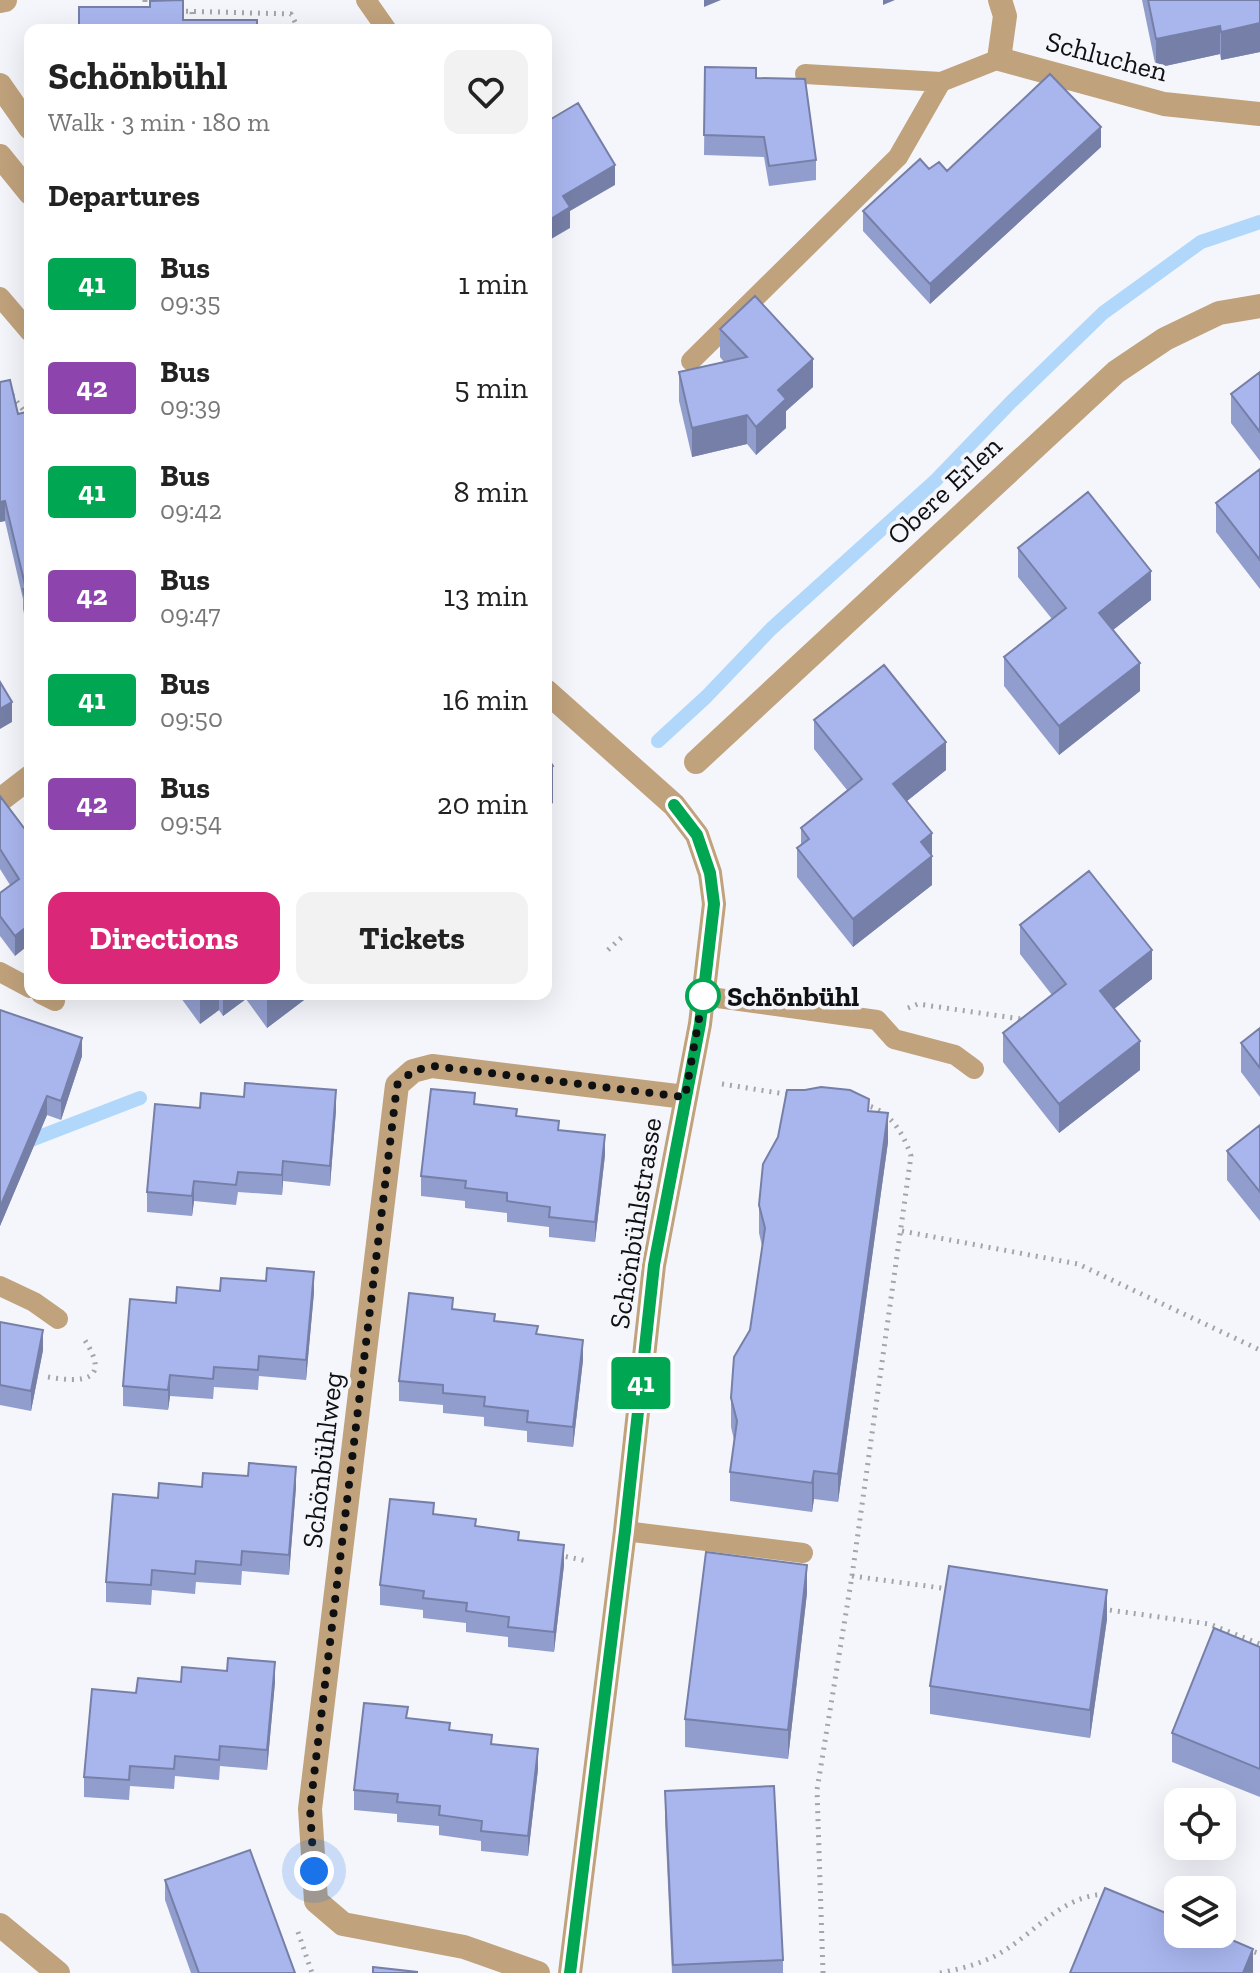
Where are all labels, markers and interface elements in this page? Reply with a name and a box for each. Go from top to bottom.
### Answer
street label: Schluchen [1042,24,1171,89]
button: heart [444,50,528,134]
text: Schönbühl [48,53,228,99]
text: Walk · 3 min · 180 m [48,106,270,138]
text: Departures [48,178,200,214]
text: Bus [160,250,210,286]
text: 1 min [458,266,528,302]
text: 41 [78,267,106,300]
text: 09:35 [160,286,221,318]
text: Bus [160,354,210,390]
text: 5 min [454,370,528,406]
text: 42 [77,371,108,404]
text: 09:39 [160,390,221,422]
street label: Obere Erlen [880,429,1008,552]
text: Bus [160,458,210,494]
text: 8 min [454,474,528,510]
text: 41 [78,475,106,508]
text: 09:42 [160,494,222,526]
text: Bus [160,562,210,598]
text: 13 min [443,578,528,614]
text: 42 [77,579,108,612]
text: 09:47 [160,598,220,630]
text: Bus [160,666,210,702]
text: 16 min [442,682,528,718]
text: 41 [78,683,106,716]
text: 09:50 [160,702,223,734]
text: Bus [160,770,210,806]
text: 20 min [437,786,528,822]
text: 42 [77,787,108,820]
text: 09:54 [160,806,222,838]
button: Directions [48,892,280,984]
button: Tickets [296,892,528,984]
marker: Schönbühl [686,979,720,1013]
place label: Schönbühl [727,980,859,1013]
street label: Schönbühlstrasse [603,1115,668,1331]
line badge: 41 [605,1357,677,1409]
text: 41 [627,1366,655,1399]
street label: Schönbühlweg [295,1370,350,1550]
map controls [1164,1788,1236,1948]
button: locate [1164,1788,1236,1860]
your location [294,1851,334,1891]
button: layers [1164,1876,1236,1948]

